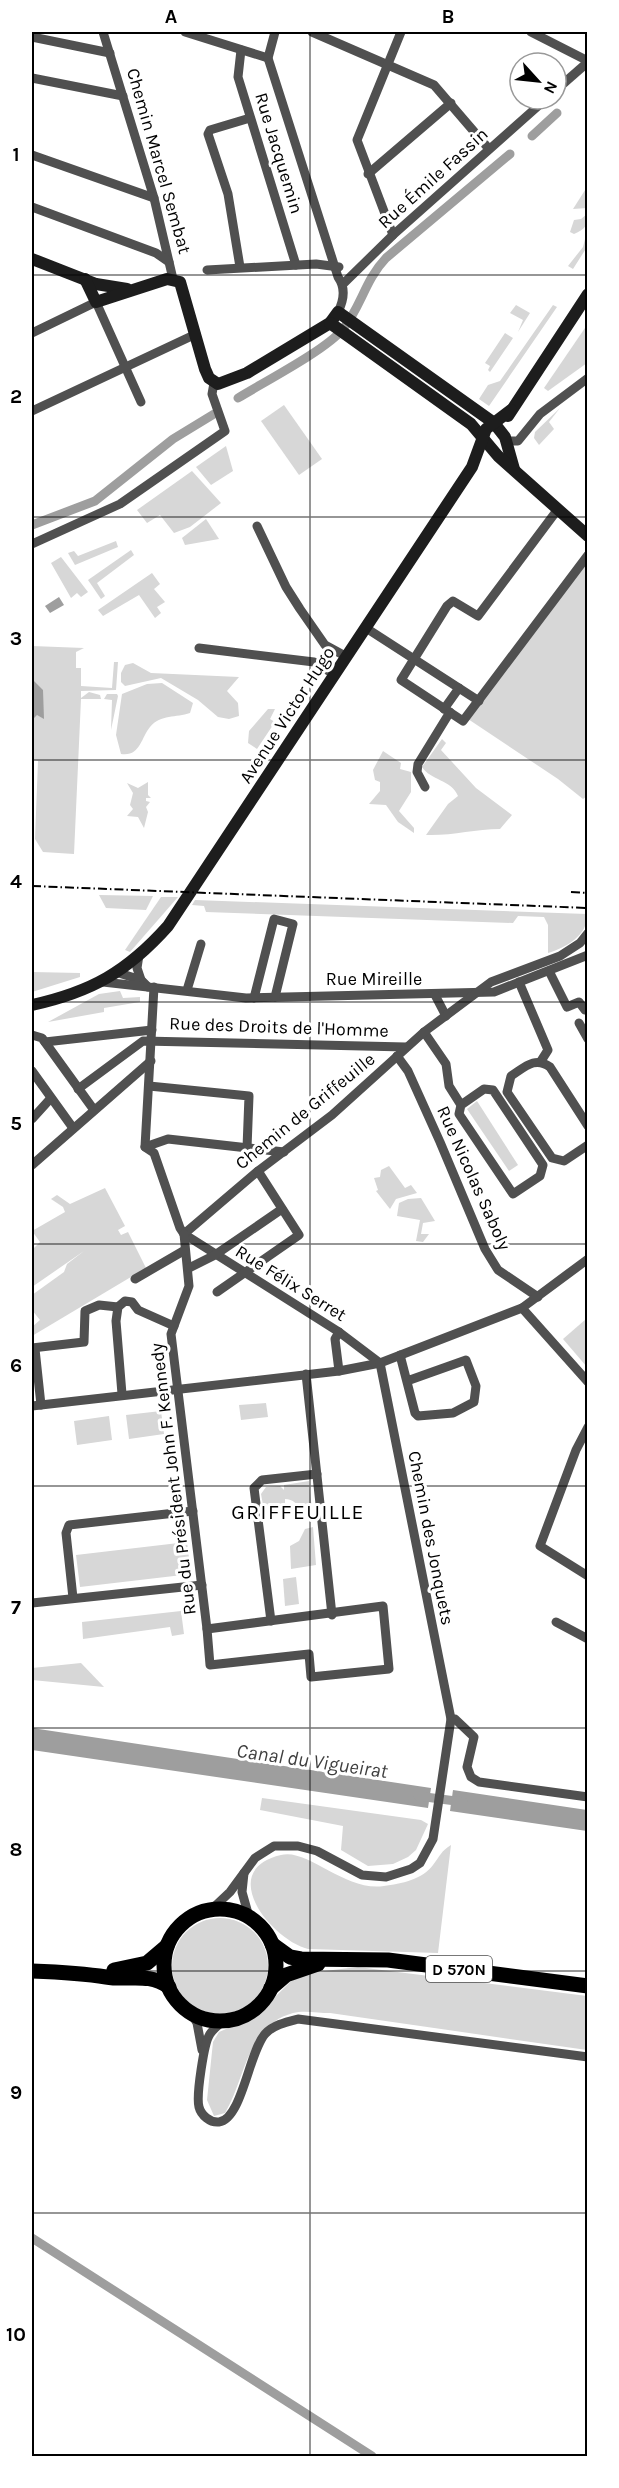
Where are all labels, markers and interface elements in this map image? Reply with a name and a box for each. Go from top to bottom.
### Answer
text: A [165,5,178,28]
text: B [442,5,454,28]
north arrow [508,51,568,111]
street label: Chemin Marcel Sembat [122,66,196,257]
text: N [540,78,562,97]
street label: Rue Jacquemin [250,90,308,216]
street label: Rue Émile Fassin [373,122,493,233]
text: 1 [12,143,20,166]
text: 2 [10,385,22,408]
text: 3 [10,627,22,650]
street label: Avenue Victor Hugo [235,642,339,788]
text: 4 [10,870,22,893]
street label: Rue Mireille [326,968,422,990]
street label: Rue des Droits de l'Homme [169,1012,389,1042]
street label: Chemin de Griffeuille [231,1048,379,1174]
street label: Rue Nicolas Saboly [432,1102,516,1254]
text: 5 [10,1112,22,1135]
street label: Rue Félix Serret [231,1240,351,1326]
street label: Rue du Président John F. Kennedy [145,1341,201,1616]
text: 6 [10,1354,22,1377]
street label: Chemin des Jonquets [403,1449,459,1627]
district label: GRIFFEUILLE [231,1500,365,1524]
text: 7 [11,1596,21,1619]
water label: Canal du Vigueirat [235,1739,389,1783]
text: 8 [10,1838,22,1861]
road number: D 570N [426,1956,492,1982]
text: 9 [10,2081,22,2104]
text: 10 [6,2323,26,2346]

